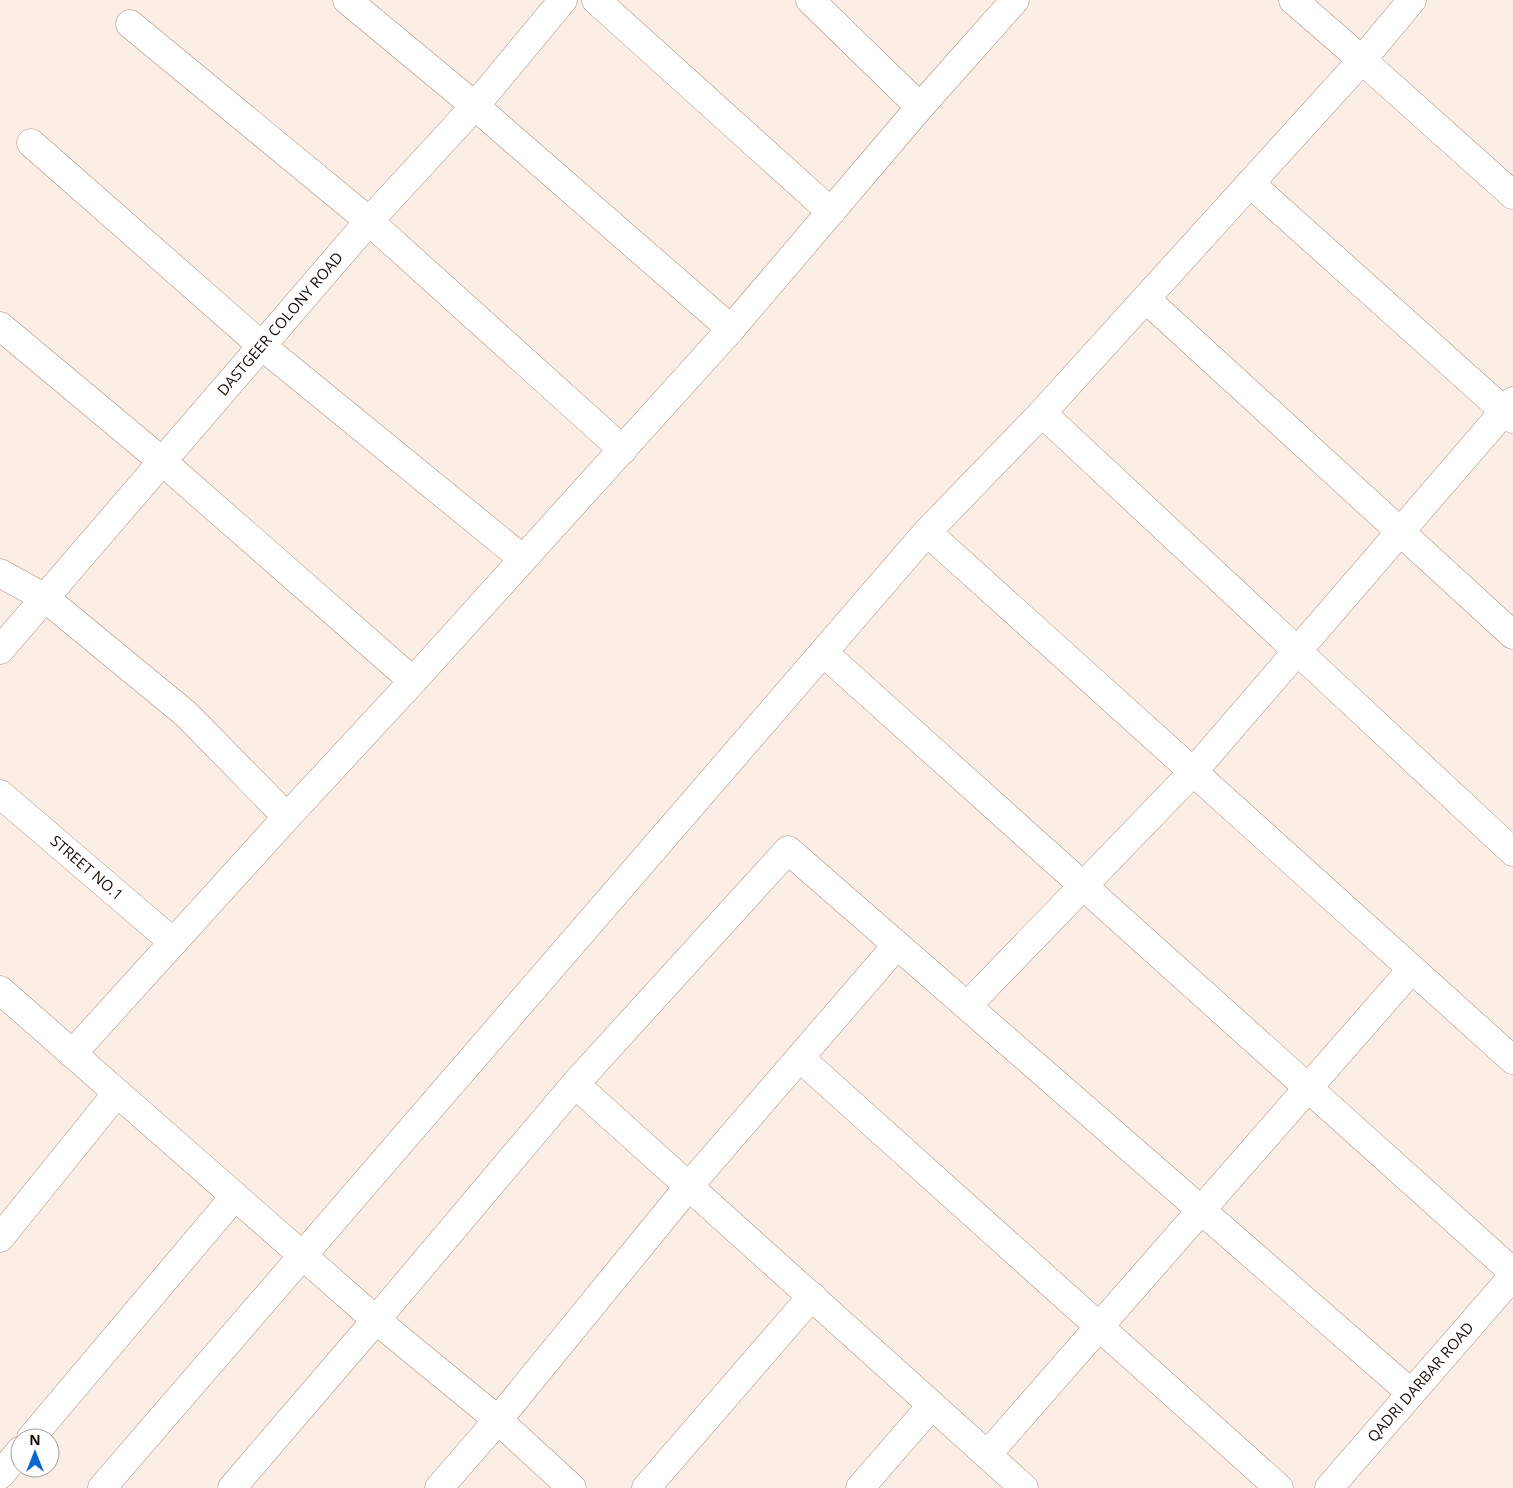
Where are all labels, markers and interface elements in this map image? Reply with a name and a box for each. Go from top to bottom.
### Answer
street label: DASTGEER COLONY ROAD [212,247,347,399]
street label: STREET NO.1 [47,830,128,904]
street label: QADRI DARBAR ROAD [1362,1317,1478,1446]
north arrow [10,1428,60,1478]
text: N [29,1430,41,1449]

